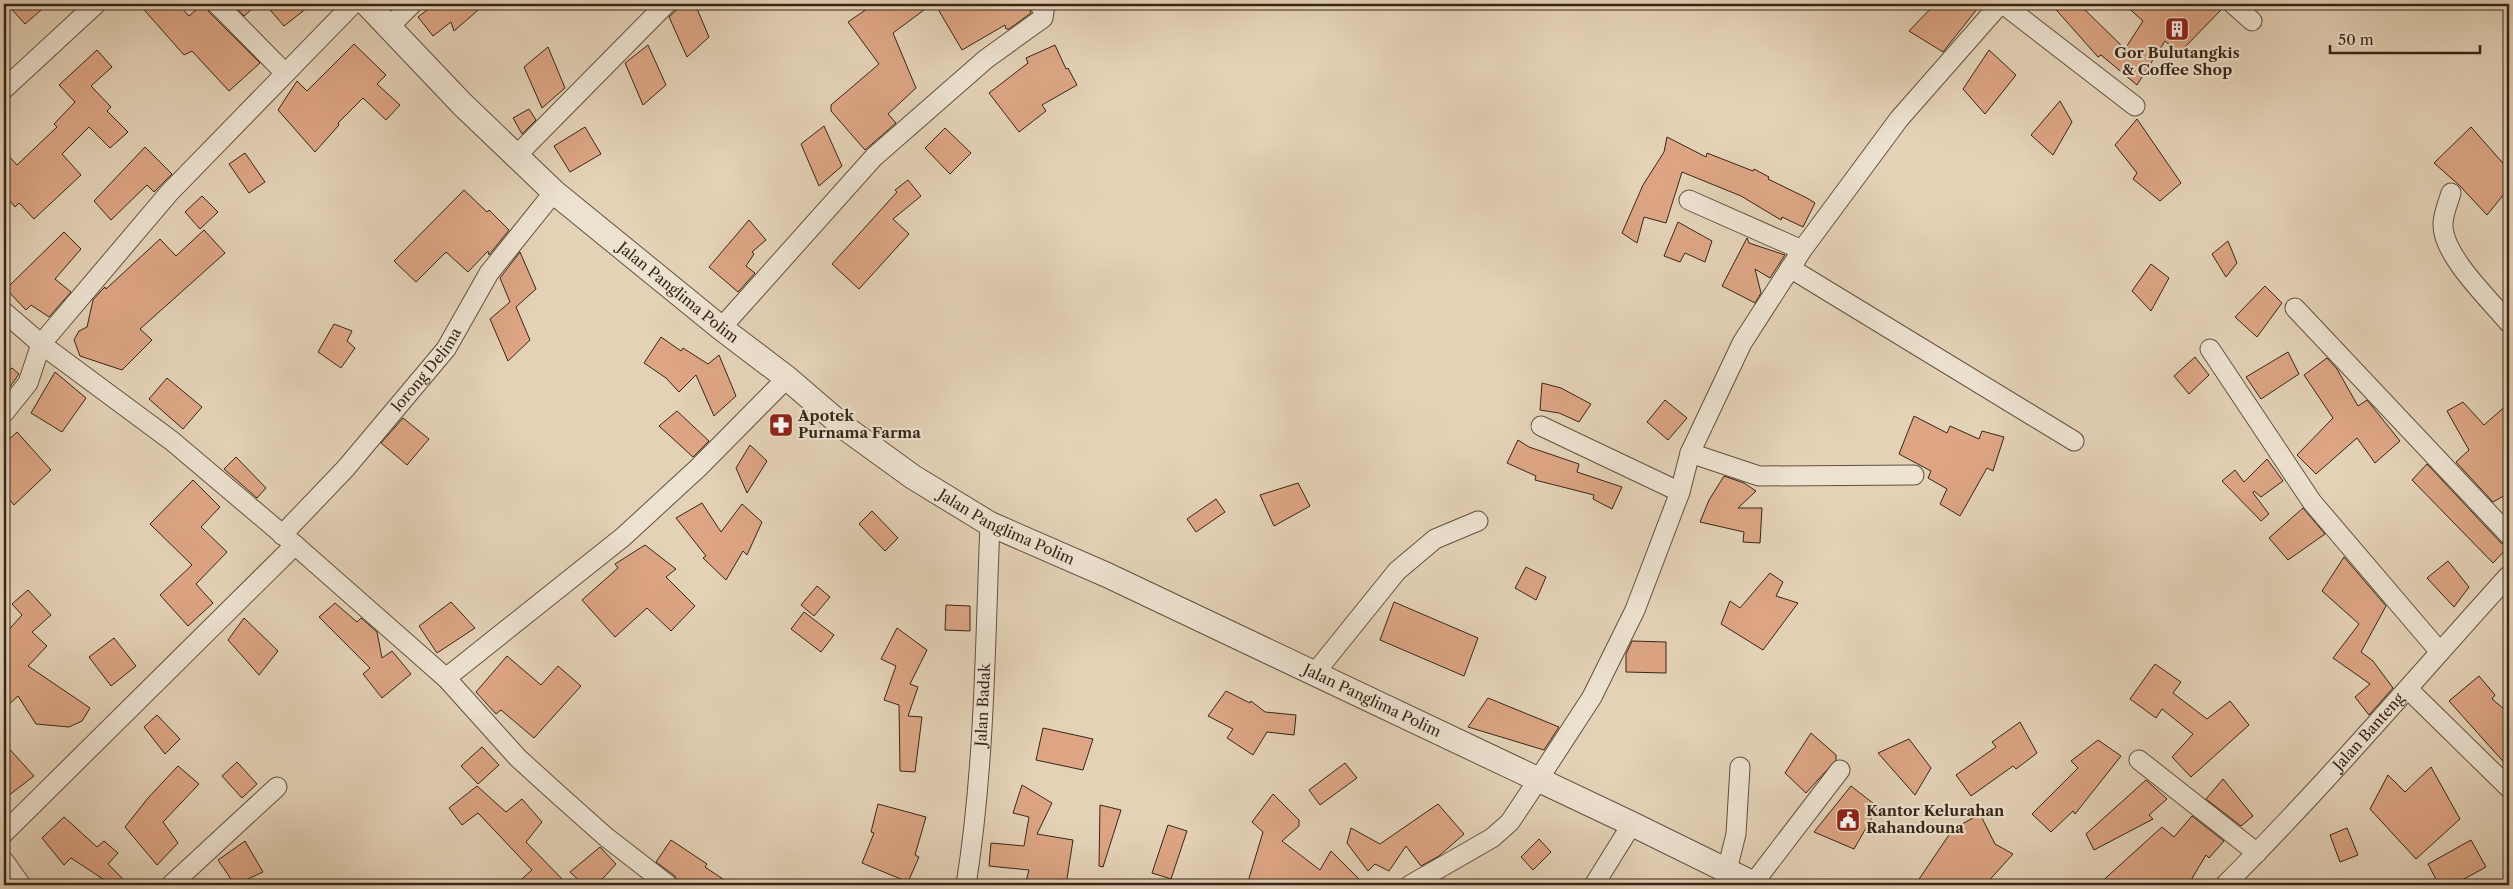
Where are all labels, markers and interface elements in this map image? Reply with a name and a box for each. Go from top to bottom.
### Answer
building icon: Gor Bulutangkis & Coffee Shop [2164,16,2190,42]
scale bar [2330,22,2480,54]
text: 50 m [2338,30,2374,49]
place label: Gor Bulutangkis & Coffee Shop [2114,43,2240,79]
street label: Jalan Panglima Polim [612,236,743,347]
street label: lorong Delima [388,324,465,415]
place label: Apotek Purnama Farma [797,406,921,442]
pharmacy icon: Apotek Purnama Farma [768,412,794,438]
street label: Jalan Panglima Polim [933,484,1078,569]
street label: Jalan Panglima Polim [1299,659,1444,741]
street label: Jalan Badak [971,662,994,749]
street label: Jalan Banteng [2327,689,2408,776]
place label: Kantor Kelurahan Rahandouna [1866,801,2005,837]
public building icon: Kantor Kelurahan Rahandouna [1835,807,1861,833]

